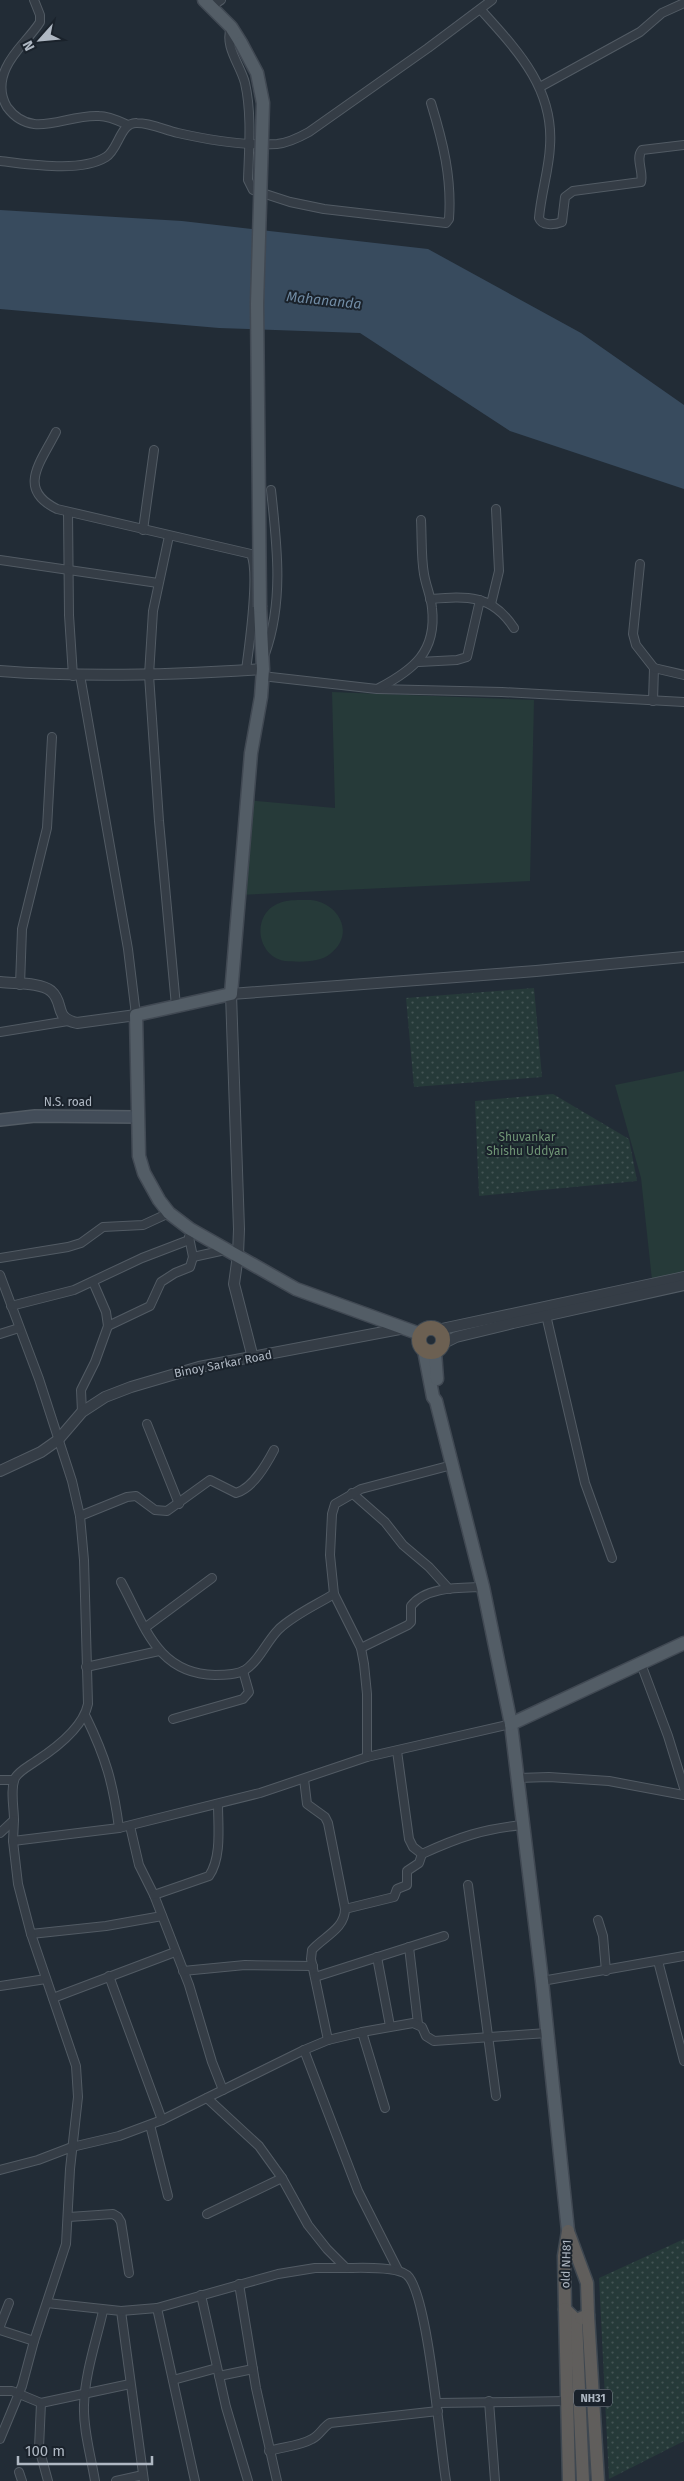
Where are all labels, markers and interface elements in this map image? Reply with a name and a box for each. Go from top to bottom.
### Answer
north arrow [15,15,65,65]
text: N [19,38,39,54]
water label: Mahananda [286,288,362,313]
street label: N.S. road [44,1095,92,1109]
park label: Shuvankar Shishu Uddyan [486,1130,568,1158]
street label: Binoy Sarkar Road [173,1348,273,1380]
street label: old NH81 [558,2239,574,2289]
road number: NH31 [574,2390,612,2406]
scale bar [18,2434,151,2466]
text: 100 m [25,2442,65,2460]

